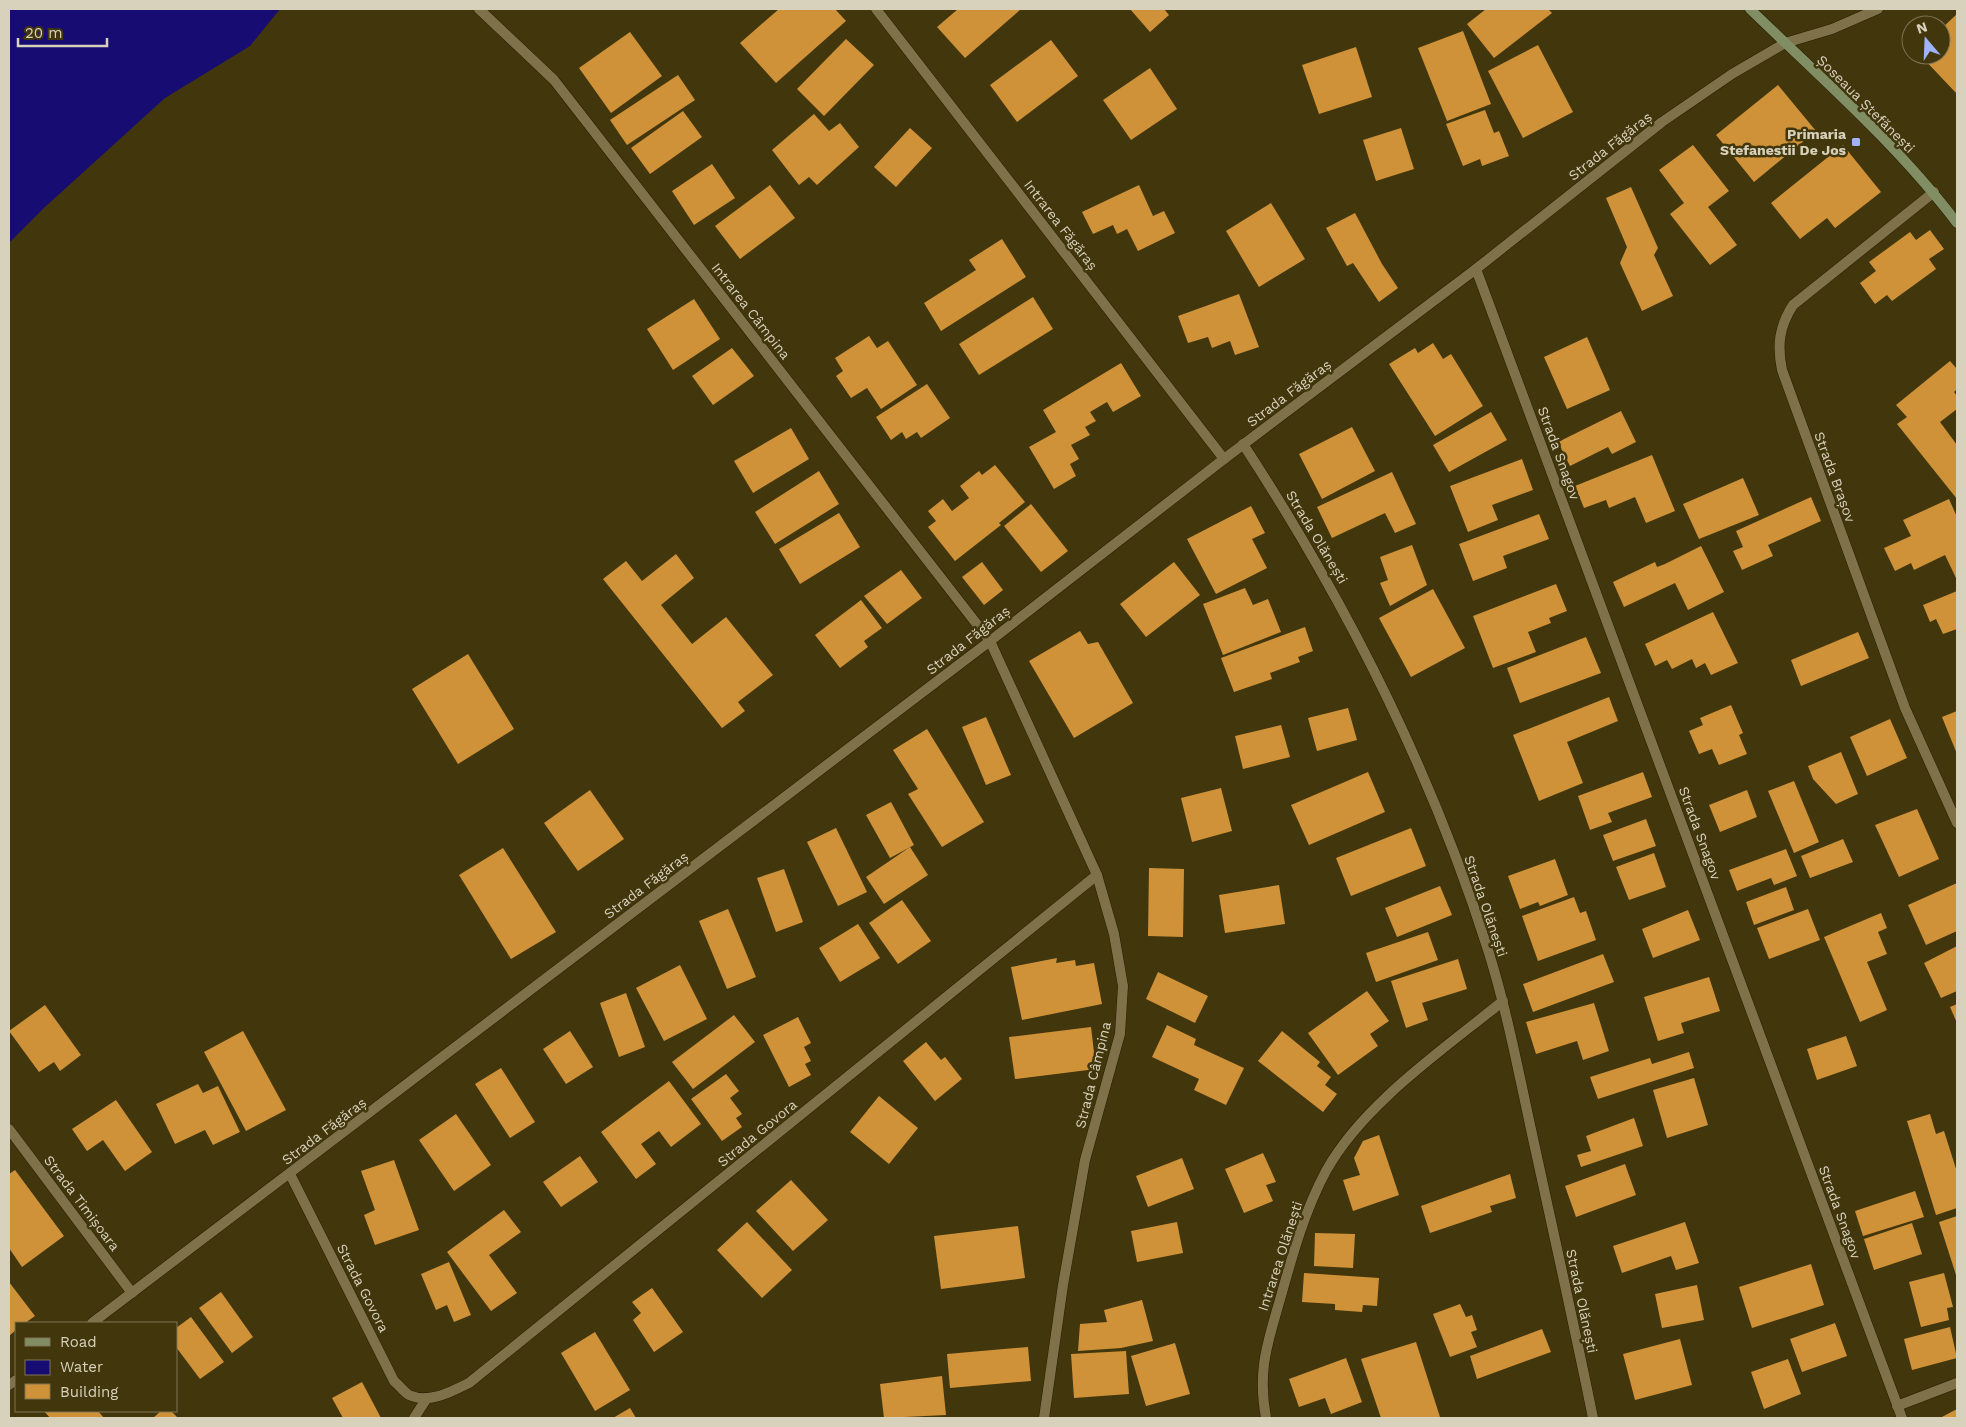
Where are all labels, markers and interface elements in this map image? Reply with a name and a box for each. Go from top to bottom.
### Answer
scale bar [18,15,106,47]
north arrow [1901,15,1951,65]
text: N [1914,18,1929,37]
text: 20 m [25,24,63,42]
street label: Șoseaua Ștefănești [1813,52,1918,157]
street label: Strada Făgăraș [1565,108,1655,184]
place label: Primaria Stefanestii De Jos [1720,126,1847,158]
marker: Primaria Stefanestii De Jos [1850,136,1862,148]
street label: Intrarea Făgăraș [1020,177,1101,274]
street label: Intrarea Câmpina [708,260,794,362]
street label: Strada Făgăraș [1244,356,1335,431]
street label: Strada Snagov [1535,404,1584,502]
street label: Strada Brașov [1810,430,1859,525]
street label: Strada Olănești [1282,488,1351,587]
street label: Strada Făgăraș [923,602,1013,678]
street label: Strada Snagov [1676,784,1725,882]
street label: Strada Făgăraș [601,848,692,923]
street label: Strada Olănești [1460,853,1511,959]
street label: Strada Câmpina [1072,1020,1114,1130]
street label: Strada Făgăraș [279,1094,370,1169]
street label: Strada Govora [714,1096,800,1170]
street label: Strada Timișoara [40,1152,123,1254]
street label: Strada Snagov [1816,1163,1865,1261]
street label: Intrarea Olănești [1255,1199,1306,1313]
street label: Strada Govora [334,1241,392,1335]
street label: Strada Olănești [1562,1248,1601,1355]
legend [15,1322,178,1412]
text: Road [60,1333,97,1351]
text: Water [60,1358,103,1376]
text: Building [60,1383,118,1401]

